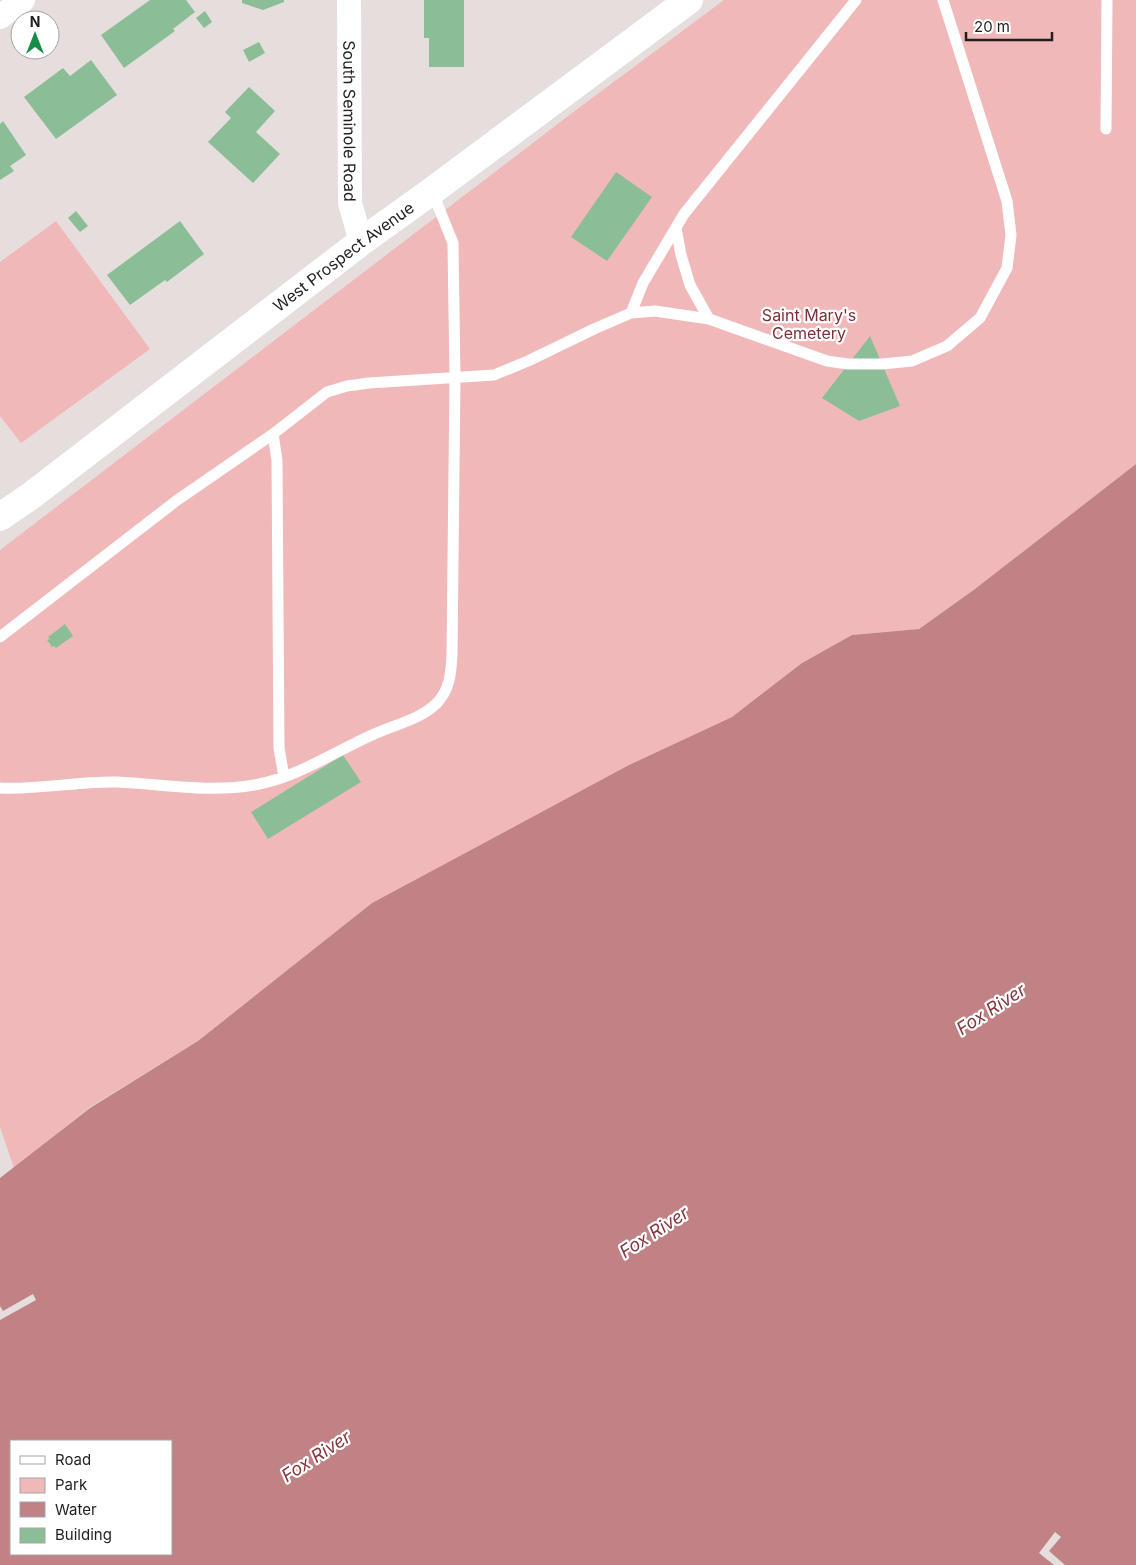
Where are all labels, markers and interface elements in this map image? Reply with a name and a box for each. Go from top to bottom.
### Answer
north arrow [10,10,60,60]
scale bar [966,10,1052,42]
text: N [30,13,40,30]
text: 20 m [974,17,1010,36]
street label: South Seminole Road [339,40,360,202]
street label: West Prospect Avenue [269,197,418,316]
park label: Saint Mary's Cemetery [762,305,856,343]
water label: Fox River [953,978,1030,1039]
water label: Fox River [616,1201,693,1262]
water label: Fox River [278,1425,355,1486]
legend [10,1440,172,1555]
text: Road [55,1450,91,1469]
text: Park [55,1475,88,1494]
text: Water [55,1500,97,1519]
text: Building [55,1525,112,1544]

